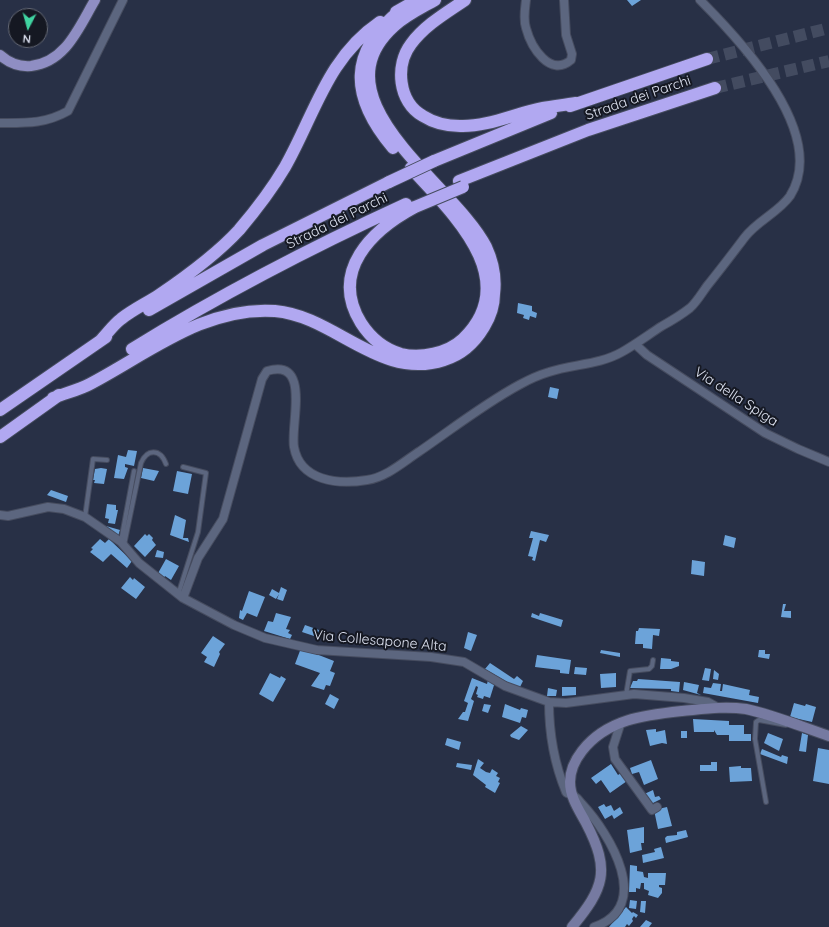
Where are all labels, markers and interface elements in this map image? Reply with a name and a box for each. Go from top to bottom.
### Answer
north arrow [8,8,48,48]
text: N [22,32,32,46]
street label: Strada dei Parchi [583,72,693,124]
street label: Strada dei Parchi [284,189,390,253]
street label: Via della Spiga [691,364,781,430]
street label: Via Collesapone Alta [313,627,447,655]

